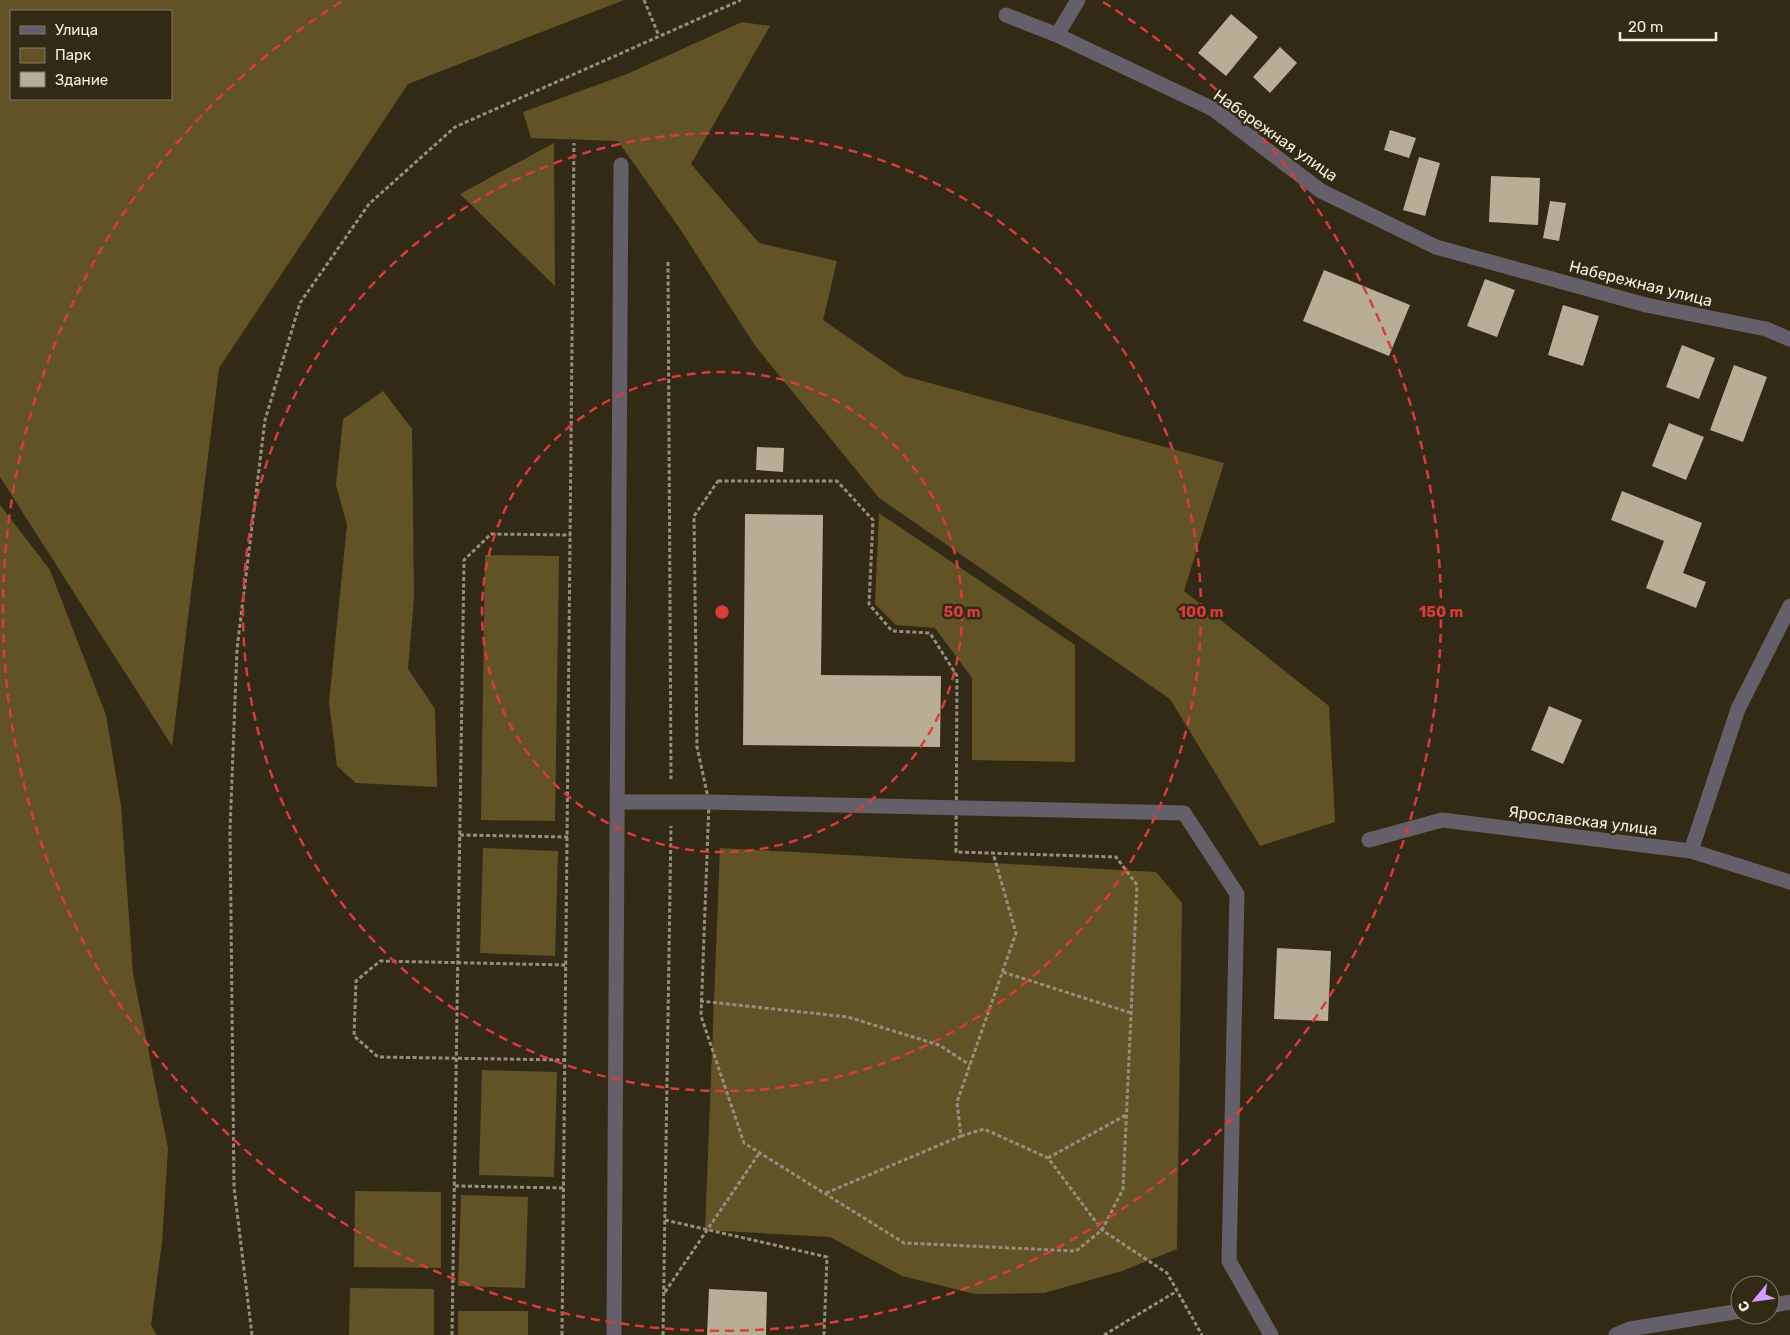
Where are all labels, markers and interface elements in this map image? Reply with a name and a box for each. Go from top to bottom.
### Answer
legend [10,10,172,100]
scale bar [1620,10,1716,42]
text: 20 m [1628,18,1663,36]
text: Улица [55,21,98,39]
text: Парк [55,46,91,64]
text: Здание [55,71,108,89]
street label: Набережная улица [1210,85,1341,185]
street label: Набережная улица [1567,256,1715,310]
centre of rings [713,603,731,621]
text: 50 m [944,603,980,621]
text: 100 m [1179,603,1223,621]
text: 150 m [1419,603,1463,621]
street label: Ярославская улица [1507,802,1659,839]
north arrow [1730,1275,1780,1325]
text: С [1734,1297,1754,1314]

